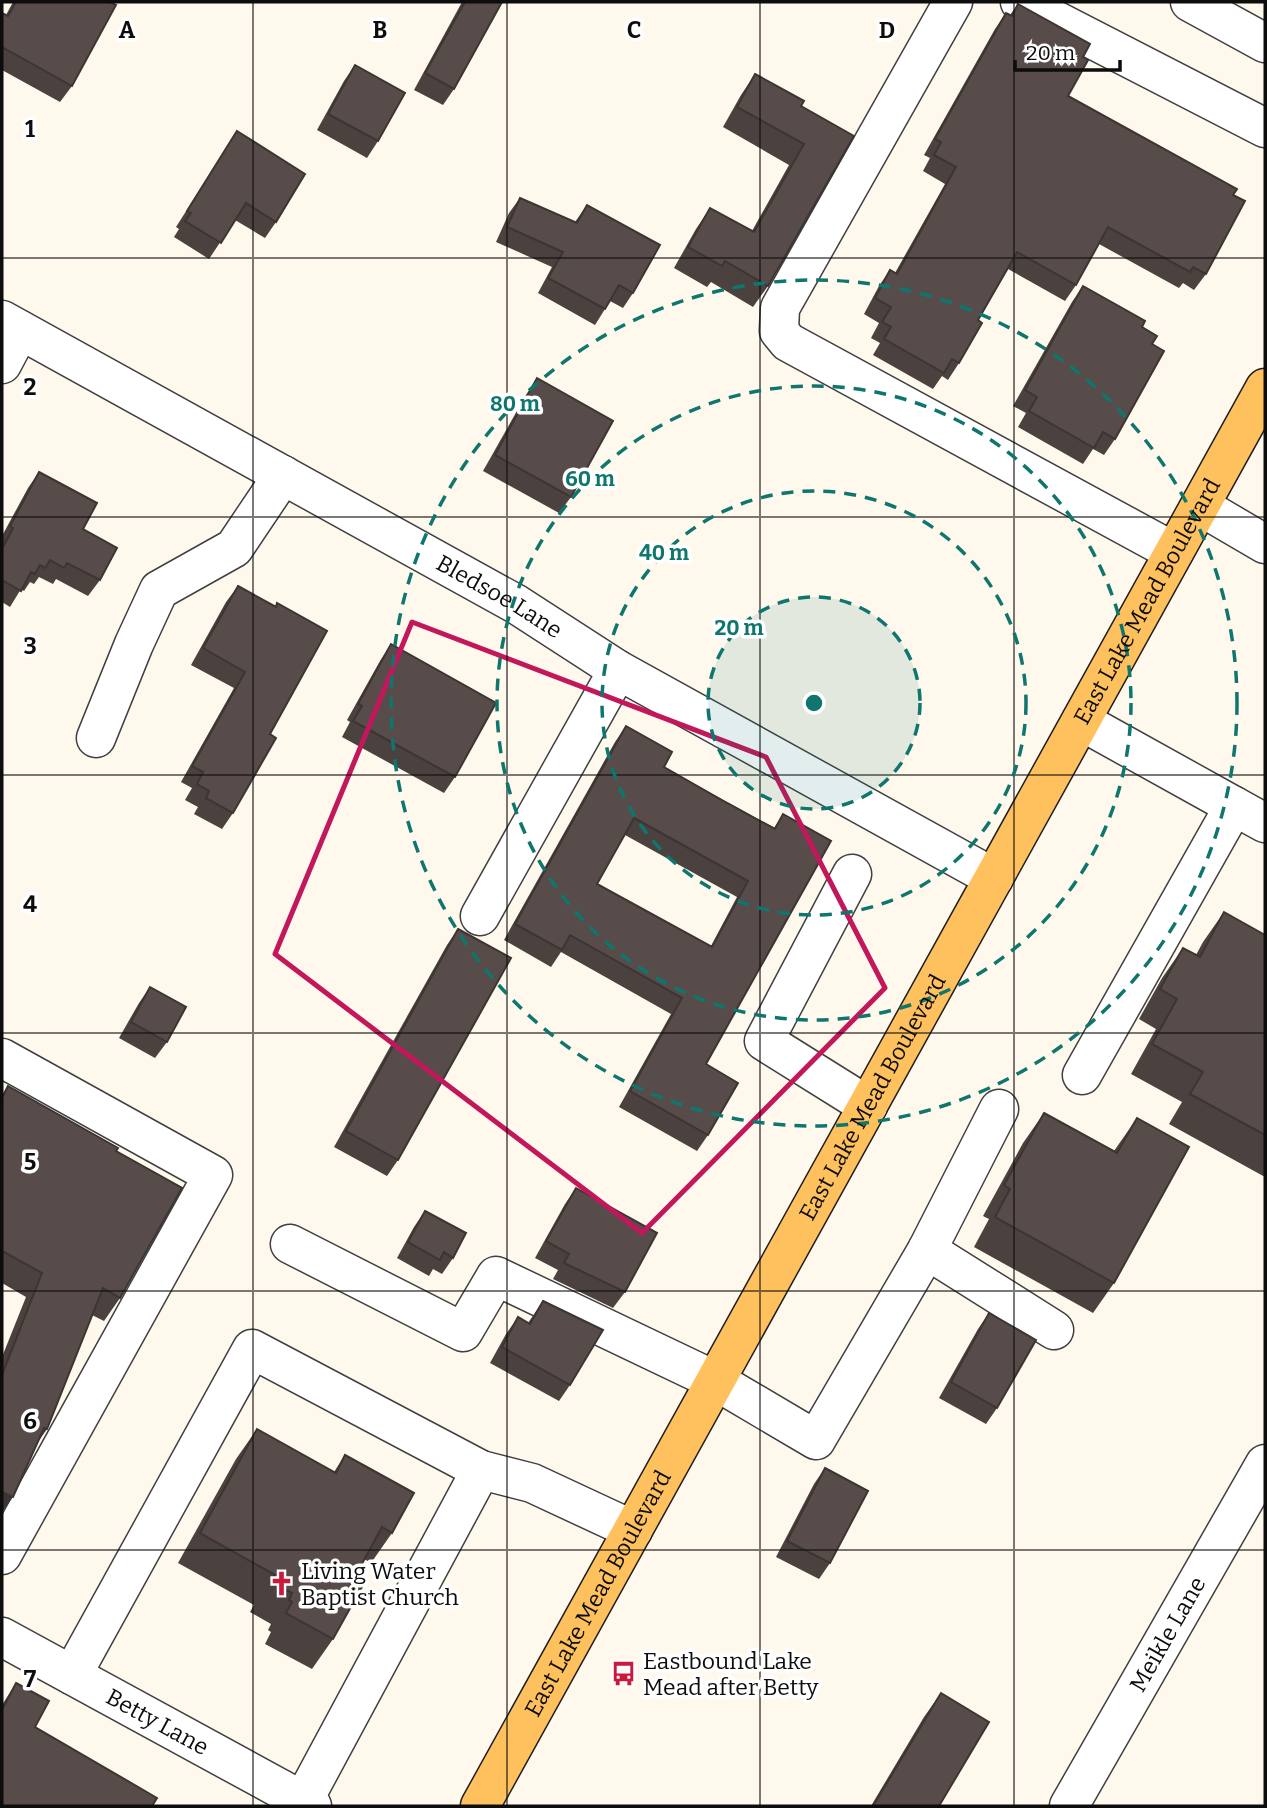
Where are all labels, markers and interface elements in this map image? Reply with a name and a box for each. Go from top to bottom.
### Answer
text: A [119,16,136,44]
text: B [373,16,387,44]
text: C [627,16,641,44]
text: D [879,16,895,44]
scale bar [1015,28,1120,72]
text: 20 m [1026,40,1075,66]
text: 1 [25,115,35,143]
text: 2 [24,373,37,401]
text: 80 m [490,391,540,417]
text: 60 m [565,466,615,492]
street label: East Lake Mead Boulevard [1068,473,1226,729]
text: 40 m [639,540,689,566]
street label: Bledsoe Lane [432,549,567,644]
text: 20 m [715,615,763,641]
text: 3 [23,632,37,660]
centre of rings [802,691,826,715]
text: 4 [23,890,37,918]
street label: East Lake Mead Boulevard [793,969,952,1225]
text: 5 [24,1148,36,1176]
text: 6 [23,1407,37,1435]
street label: East Lake Mead Boulevard [518,1465,677,1721]
place label: Living Water Baptist Church [301,1557,459,1611]
church icon: Living Water Baptist Church [267,1570,295,1598]
street label: Meikle Lane [1123,1572,1211,1697]
place label: Eastbound Lake Mead after Betty [643,1647,819,1701]
bus stop icon: Eastbound Lake Mead after Betty [609,1660,637,1688]
text: 7 [24,1665,37,1693]
street label: Betty Lane [101,1682,214,1761]

